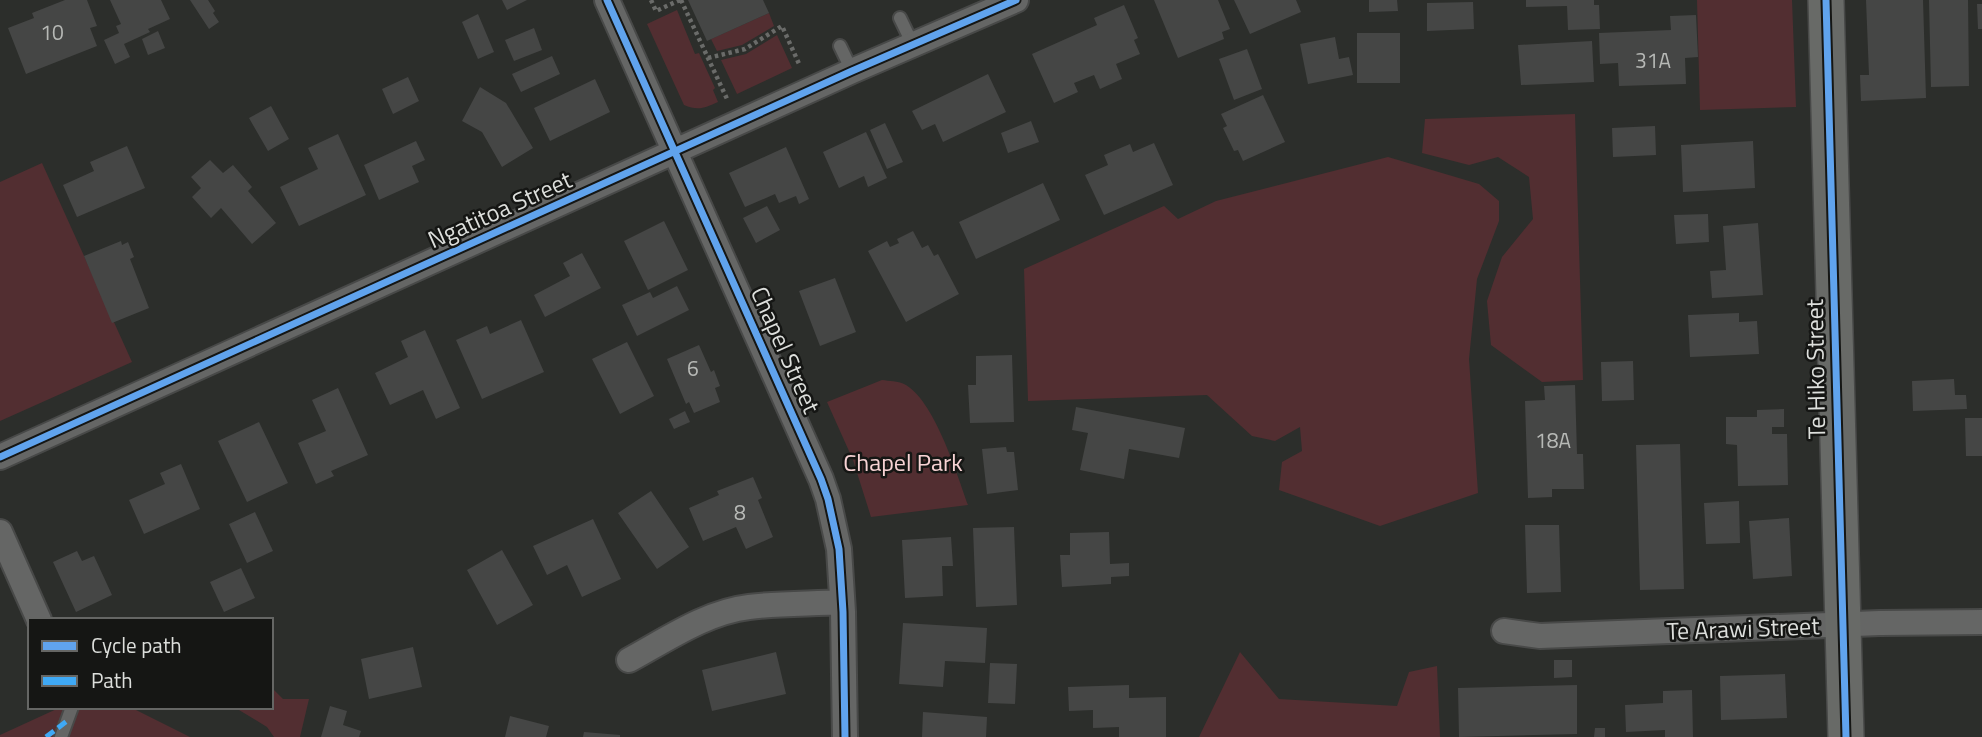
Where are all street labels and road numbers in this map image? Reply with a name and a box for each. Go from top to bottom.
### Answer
street label: Ngatitoa Street [422,161,578,257]
street label: Chapel Street [742,280,830,419]
street label: Te Hiko Street [1796,298,1834,439]
street label: Te Arawi Street [1666,607,1821,649]

